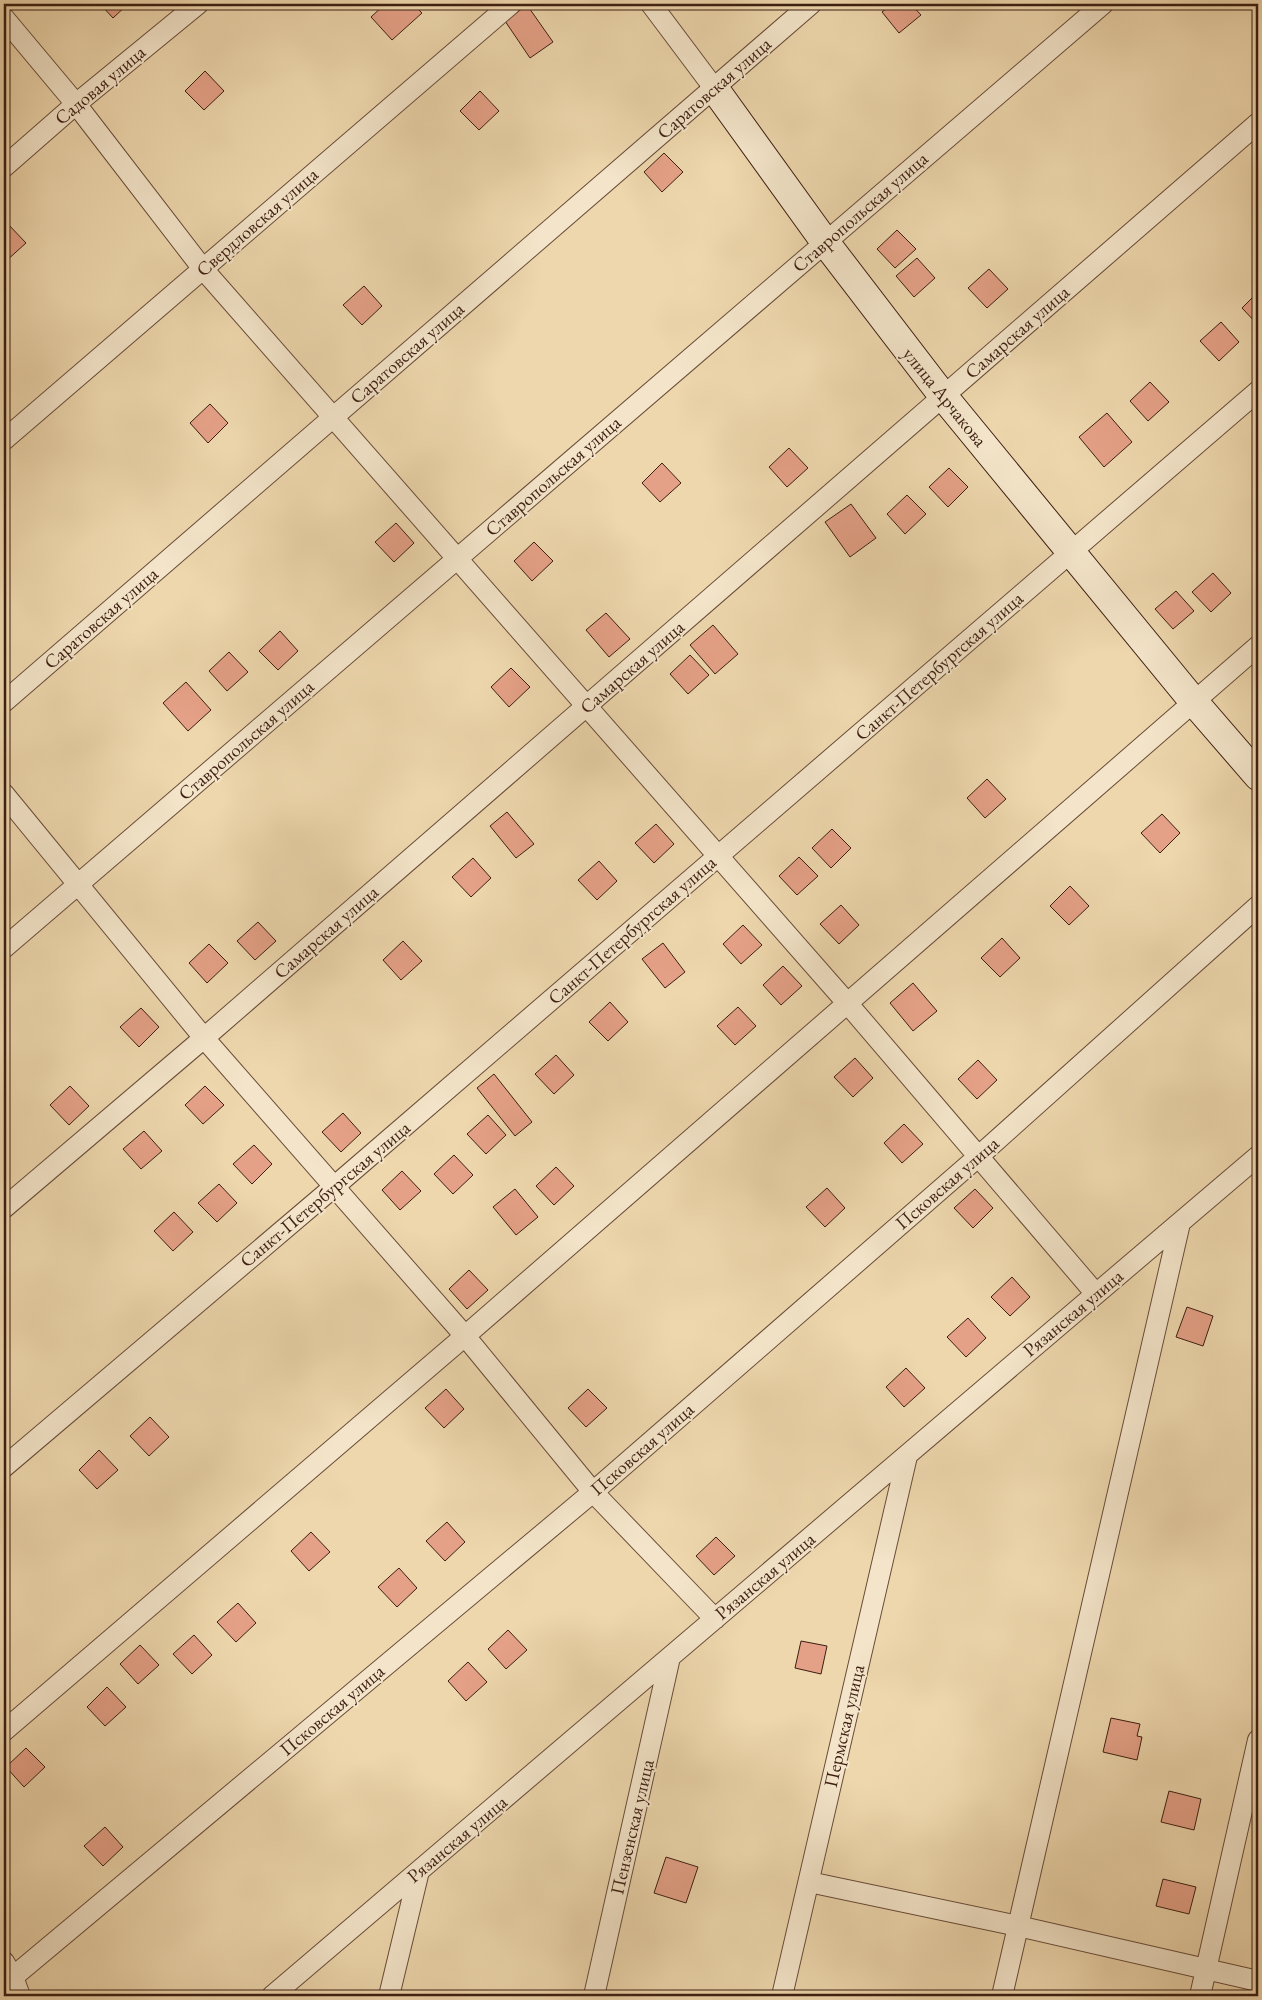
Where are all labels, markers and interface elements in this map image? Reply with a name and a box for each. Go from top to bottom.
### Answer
street label: Саратовская улица [652,31,777,145]
street label: Садовая улица [49,39,151,130]
street label: Ставропольская улица [787,146,933,278]
street label: Свердловская улица [191,162,324,282]
street label: Самарская улица [959,279,1075,384]
street label: Саратовская улица [345,296,470,410]
street label: улица Арчакова [897,342,993,452]
street label: Ставропольская улица [480,410,626,542]
street label: Саратовская улица [39,561,164,675]
street label: Санкт-Петербургская улица [850,586,1029,746]
street label: Самарская улица [574,614,690,719]
street label: Ставропольская улица [173,674,319,806]
street label: Санкт-Петербургская улица [543,850,722,1010]
street label: Самарская улица [268,879,384,984]
street label: Санкт-Петербургская улица [235,1115,416,1273]
street label: Псковская улица [890,1131,1005,1235]
street label: Рязанская улица [1018,1263,1129,1362]
street label: Псковская улица [585,1397,700,1501]
street label: Рязанская улица [710,1526,821,1625]
street label: Псковская улица [274,1658,390,1761]
street label: Пермская улица [818,1662,870,1790]
street label: Пензенская улица [604,1757,660,1897]
street label: Рязанская улица [402,1789,513,1888]

